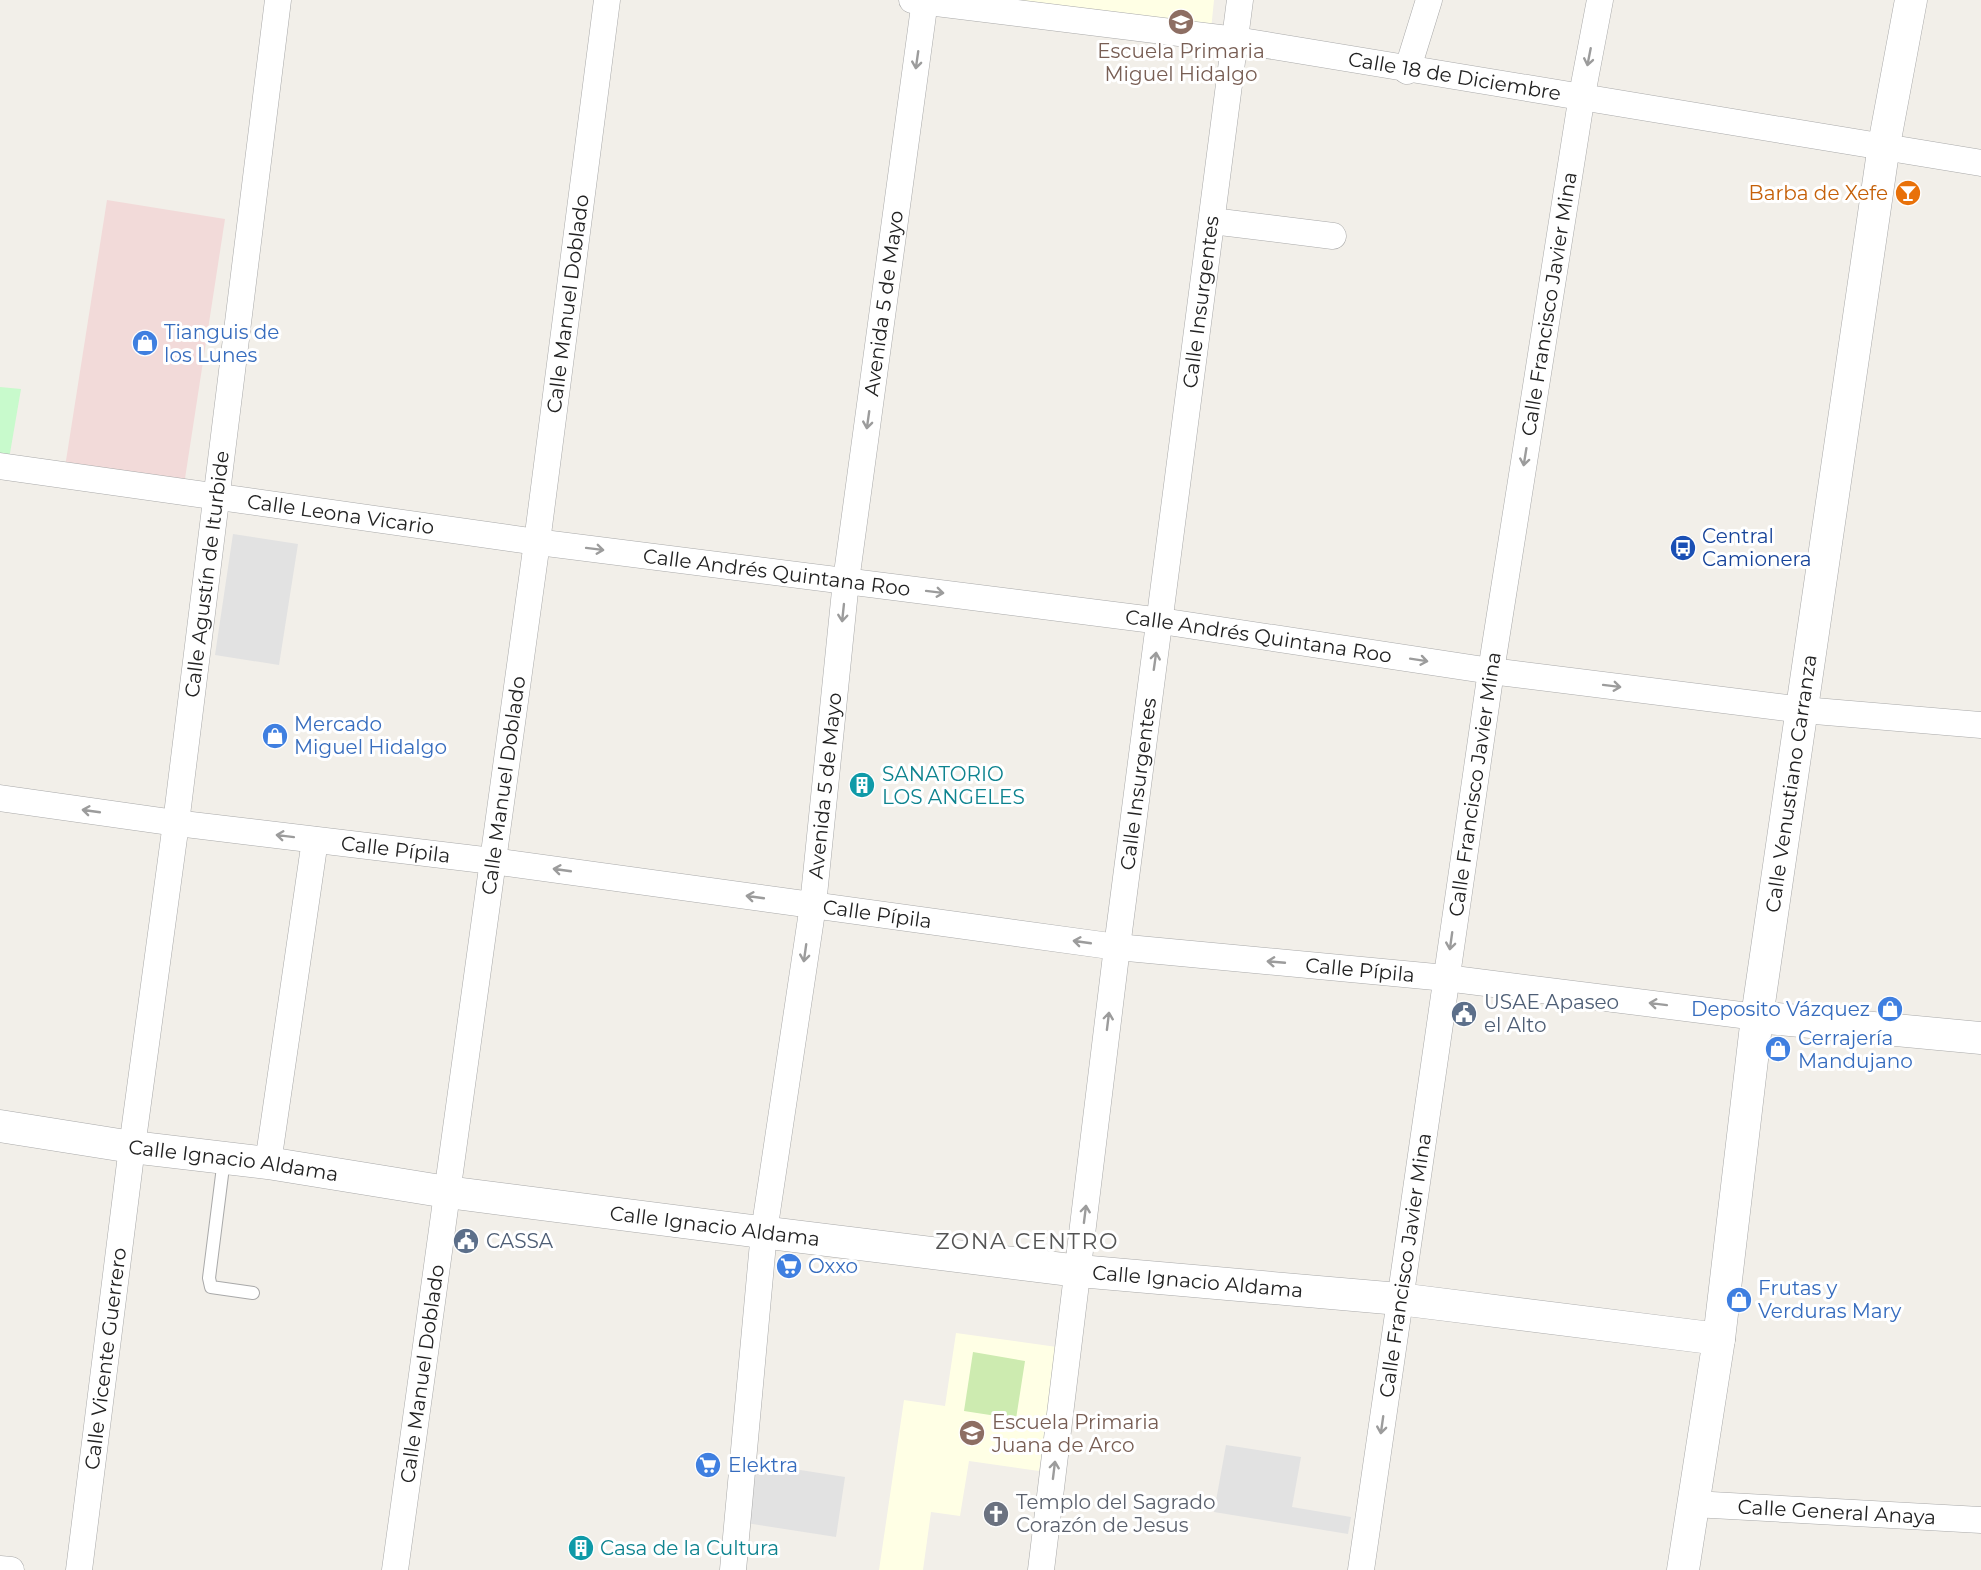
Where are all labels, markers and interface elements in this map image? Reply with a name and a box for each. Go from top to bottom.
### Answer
school or university icon: Escuela Primaria Miguel Hidalgo [1166,7,1196,37]
place label: Escuela Primaria Miguel Hidalgo [1097,39,1265,86]
street label: Calle 18 de Diciembre [1346,47,1563,105]
one-way arrow [1583,47,1594,67]
one-way arrow [911,50,922,70]
street label: Calle Francisco Javier Mina [1516,170,1582,438]
bar icon: Barba de Xefe [1893,178,1923,208]
place label: Barba de Xefe [1749,181,1888,205]
street label: Calle Manuel Doblado [542,193,594,415]
street label: Avenida 5 de Mayo [859,209,908,398]
street label: Calle Insurgentes [1178,214,1224,390]
place label: Tianguis de los Lunes [164,320,279,367]
shop icon: Tianguis de los Lunes [130,328,160,358]
one-way arrow [862,409,873,429]
one-way arrow [1519,447,1530,467]
street label: Calle Agustín de Iturbide [180,449,234,699]
street label: Calle Leona Vicario [245,489,436,539]
place label: Central Camionera [1702,524,1812,571]
bus stop icon: Central Camionera [1668,533,1698,563]
one-way arrow [585,544,605,555]
street label: Calle Andrés Quintana Roo [642,544,912,601]
one-way arrow [924,587,944,598]
one-way arrow [837,603,848,623]
street label: Calle Andrés Quintana Roo [1124,605,1393,668]
street label: Calle Francisco Javier Mina [1444,650,1506,918]
one-way arrow [1150,651,1161,671]
street label: Calle Venustiano Carranza [1760,653,1822,914]
one-way arrow [1408,655,1428,666]
street label: Calle Manuel Doblado [476,675,530,896]
one-way arrow [1602,681,1622,692]
street label: Avenida 5 de Mayo [804,691,847,880]
street label: Calle Insurgentes [1115,696,1161,872]
place label: Mercado Miguel Hidalgo [294,712,447,759]
shop icon: Mercado Miguel Hidalgo [260,721,290,751]
place label: SANATORIO LOS ANGELES [882,762,1025,809]
building icon: SANATORIO LOS ANGELES [847,770,877,800]
one-way arrow [82,805,102,816]
one-way arrow [275,830,295,841]
street label: Calle Pípila [340,831,452,868]
one-way arrow [552,865,572,876]
one-way arrow [745,892,765,903]
street label: Calle Pípila [821,895,933,933]
one-way arrow [1446,930,1457,950]
one-way arrow [1073,936,1092,947]
one-way arrow [800,943,811,962]
street label: Calle Pípila [1304,953,1416,987]
one-way arrow [1267,956,1286,967]
place label: USAE Apaseo el Alto [1484,990,1619,1037]
shop icon: Deposito Vázquez [1875,994,1905,1024]
place label: Deposito Vázquez [1691,997,1870,1021]
one-way arrow [1648,998,1668,1009]
public building icon: USAE Apaseo el Alto [1449,999,1479,1029]
one-way arrow [1103,1011,1114,1031]
place label: Cerrajería Mandujano [1798,1026,1913,1073]
shop icon: Cerrajería Mandujano [1763,1034,1793,1064]
street label: Calle Francisco Javier Mina [1374,1131,1436,1399]
street label: Calle Ignacio Aldama [127,1135,340,1186]
street label: Calle Ignacio Aldama [608,1201,821,1251]
one-way arrow [1080,1205,1091,1225]
public building icon: CASSA [451,1226,481,1256]
district label: ZONA CENTRO [935,1228,1119,1255]
place label: CASSA [486,1229,554,1253]
street label: Calle Vicente Guerrero [80,1246,131,1471]
supermarket icon: Oxxo [774,1251,804,1281]
place label: Oxxo [808,1254,858,1278]
street label: Calle Ignacio Aldama [1091,1260,1304,1303]
street label: Calle Manuel Doblado [395,1263,449,1485]
place label: Frutas y Verduras Mary [1758,1276,1902,1323]
shop icon: Frutas y Verduras Mary [1724,1285,1754,1315]
place label: Escuela Primaria Juana de Arco [991,1410,1159,1457]
one-way arrow [1376,1414,1387,1434]
school or university icon: Escuela Primaria Juana de Arco [957,1418,987,1448]
supermarket icon: Elektra [693,1450,723,1480]
place label: Elektra [728,1453,798,1477]
one-way arrow [1048,1461,1059,1481]
place label: Templo del Sagrado Corazón de Jesus [1016,1490,1216,1537]
street label: Calle General Anaya [1737,1495,1936,1529]
church icon: Templo del Sagrado Corazón de Jesus [981,1499,1011,1529]
building icon: Casa de la Cultura [566,1533,596,1563]
place label: Casa de la Cultura [600,1536,779,1560]

